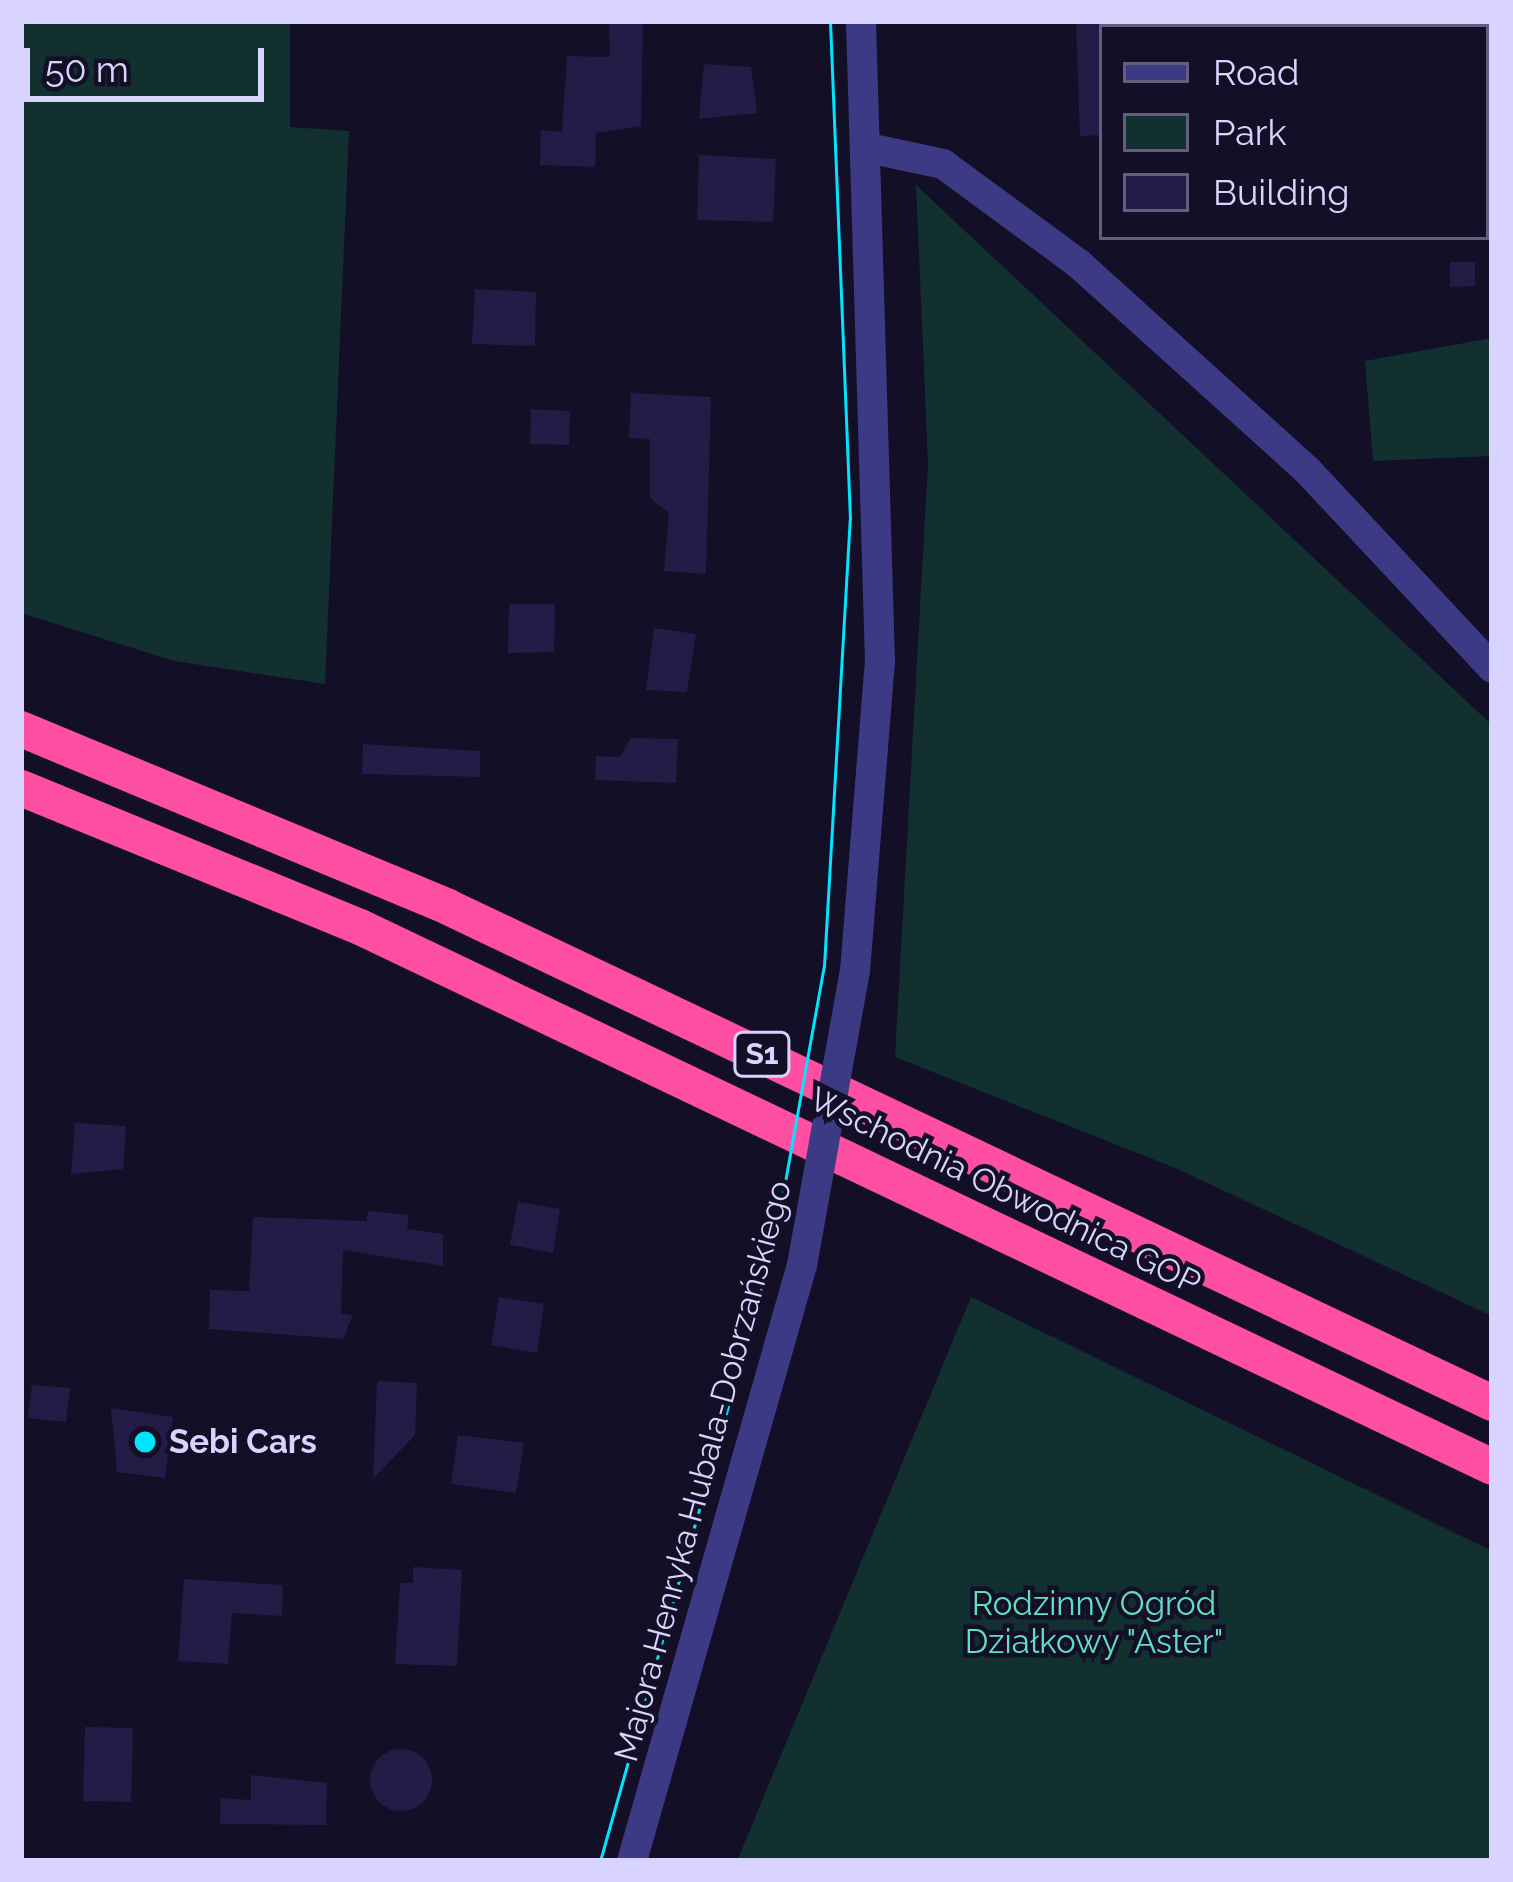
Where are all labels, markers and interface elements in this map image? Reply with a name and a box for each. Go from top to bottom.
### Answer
scale bar [30,24,270,98]
legend [1099,24,1489,240]
text: 50 m [45,48,129,90]
text: Road [1213,51,1299,93]
text: Park [1213,111,1287,153]
text: Building [1213,171,1349,213]
road number: S1 [732,1030,792,1078]
street label: Wschodnia Obwodnica GOP [803,1079,1207,1303]
street label: Majora Henryka Hubala-Dobrzańskiego [606,1176,800,1766]
place label: Sebi Cars [169,1422,317,1462]
marker: Sebi Cars [132,1429,158,1455]
park label: Rodzinny Ogród Działkowy "Aster" [964,1584,1224,1662]

